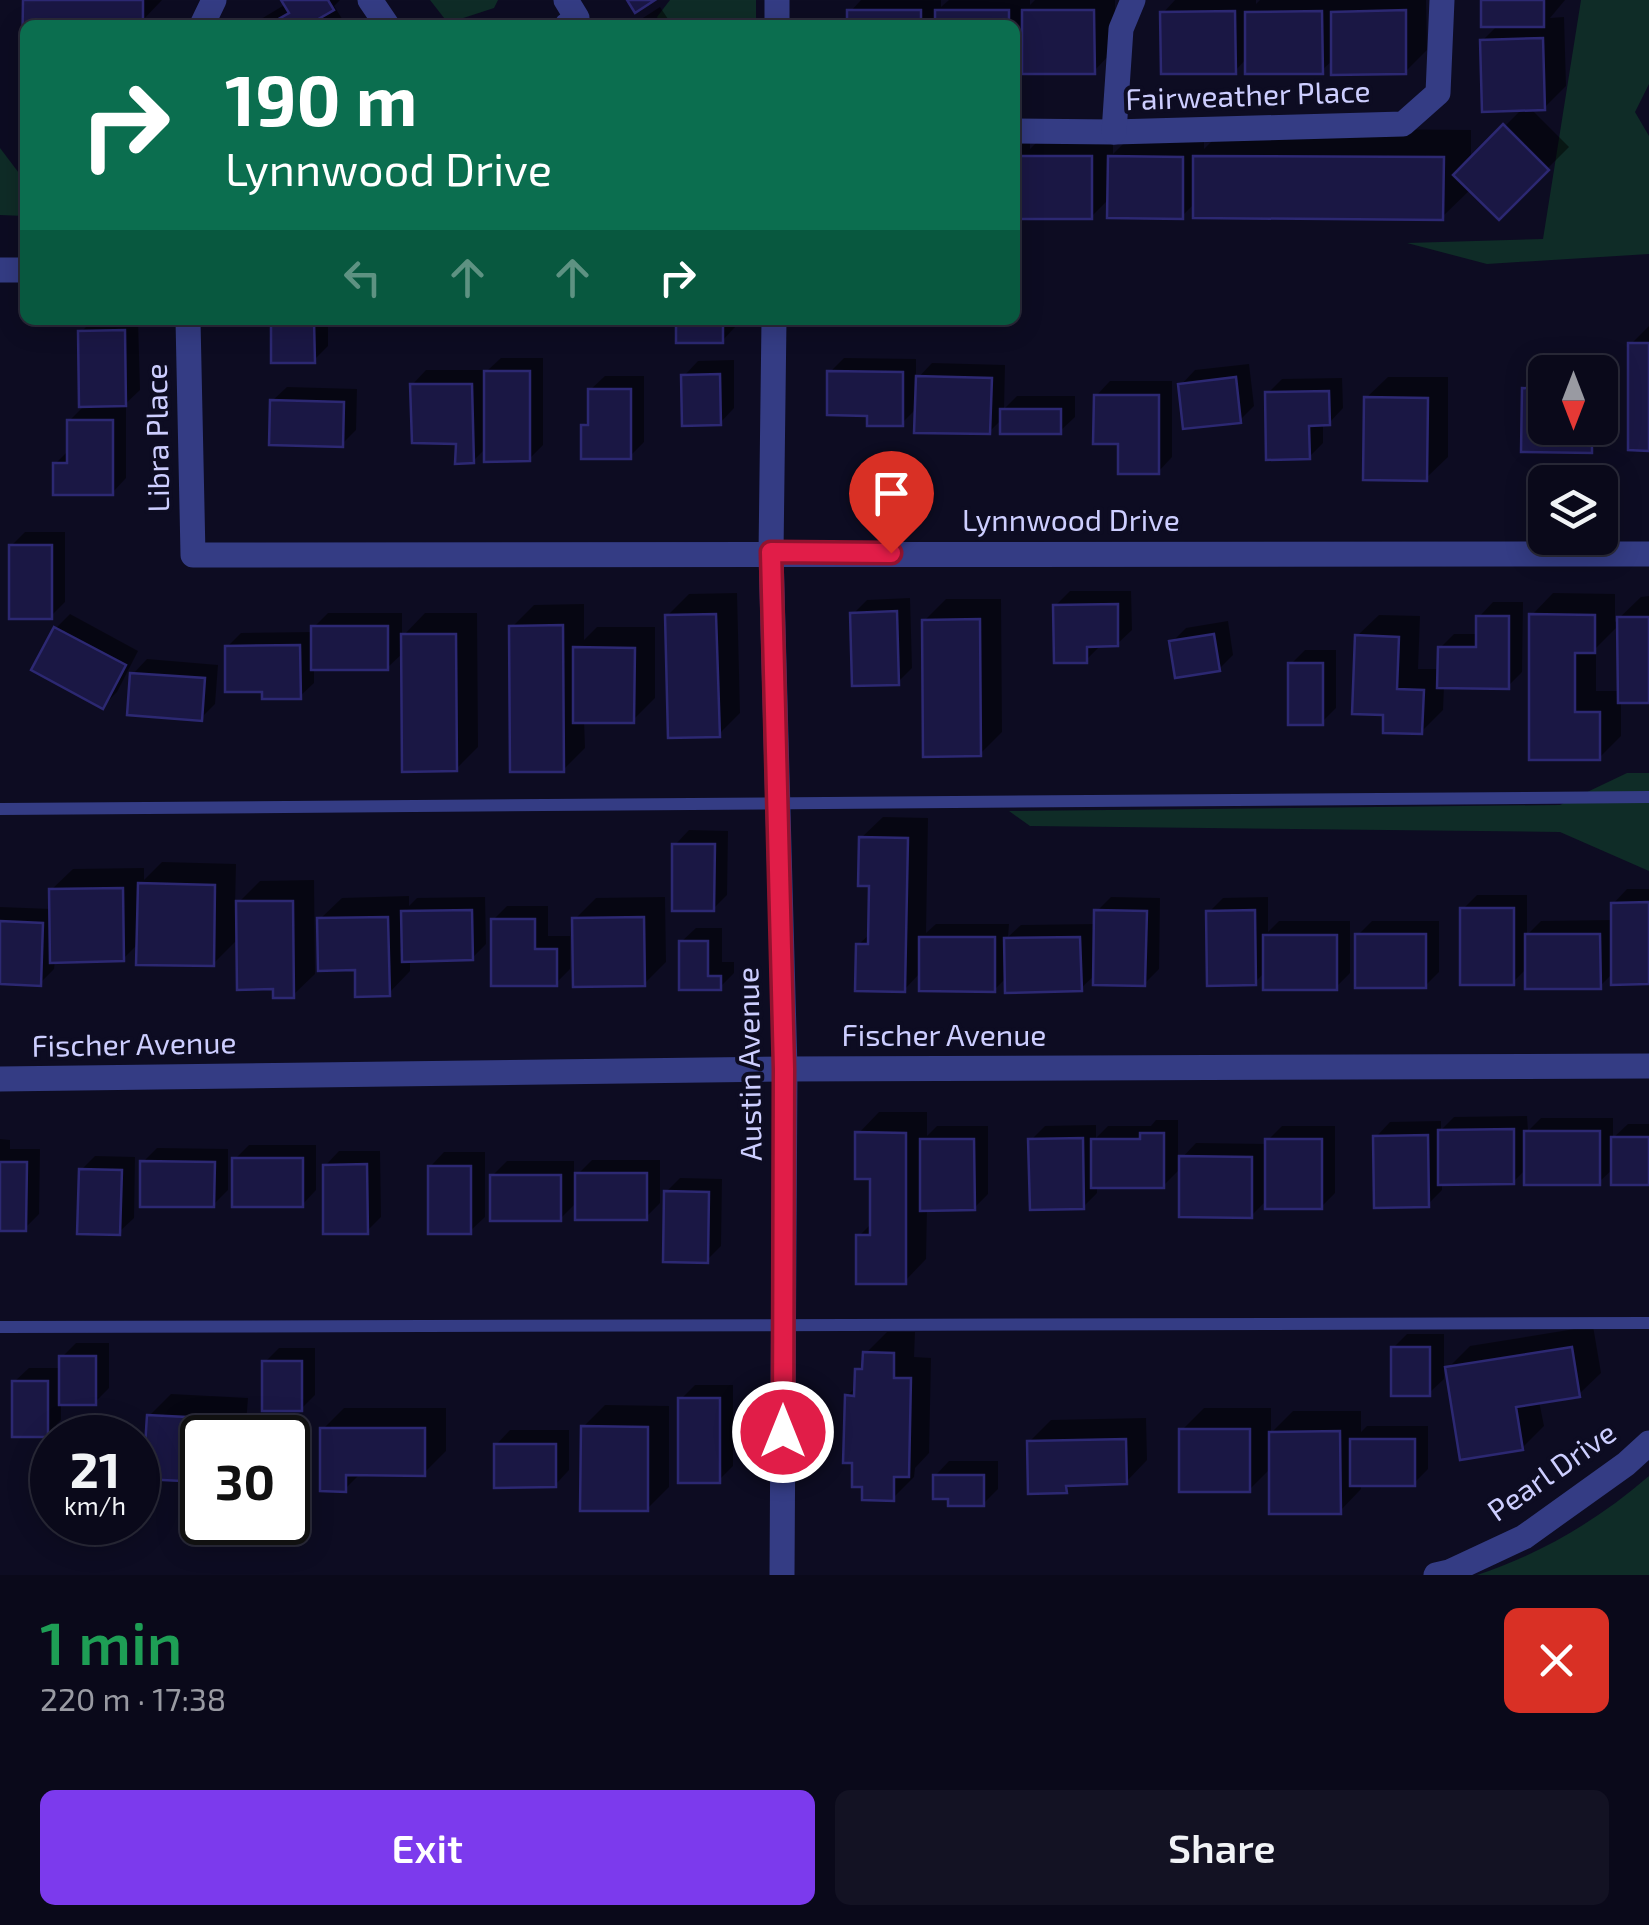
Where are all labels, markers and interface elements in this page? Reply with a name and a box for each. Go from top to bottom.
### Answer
text: 190 m [225,56,418,140]
icon: right [60,60,190,190]
street label: Fairweather Place [1125,72,1371,116]
text: Lynnwood Drive [225,141,552,195]
icon: left [335,250,390,305]
icon: ahead [440,250,495,305]
icon: ahead [545,250,600,305]
icon: right [650,250,705,305]
north arrow [1528,355,1618,445]
map controls [1528,355,1618,555]
street label: Libra Place [137,363,175,513]
pin [849,451,934,554]
button: layers [1528,465,1618,555]
icon: arrive [864,466,919,521]
street label: Lynnwood Drive [962,501,1180,537]
street label: Austin Avenue [728,967,768,1161]
street label: Fischer Avenue [842,1016,1046,1052]
street label: Fischer Avenue [31,1023,237,1063]
position arrow [731,1380,835,1484]
street label: Pearl Drive [1480,1413,1622,1528]
speed limit sign: 30 [180,1415,310,1545]
text: 21 [70,1438,120,1498]
text: km/h [64,1490,126,1520]
text: 1 min [40,1605,182,1677]
button: close [1504,1608,1609,1713]
text: 220 m · 17:38 [40,1679,226,1717]
button: Exit [40,1790,815,1905]
button: Share [835,1790,1609,1905]

